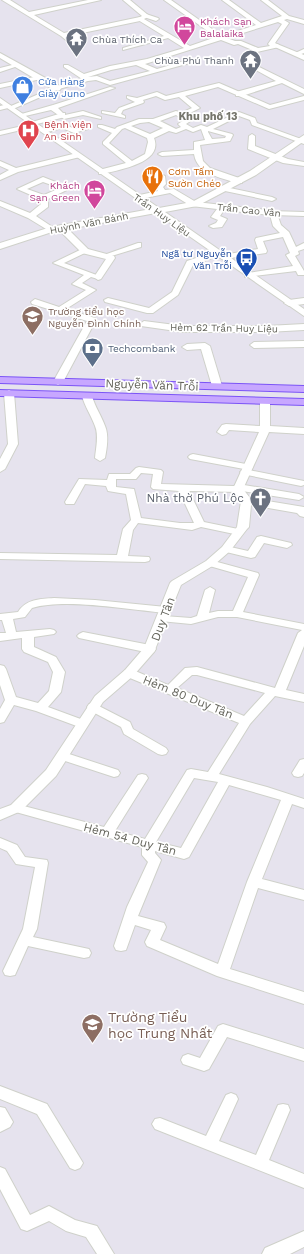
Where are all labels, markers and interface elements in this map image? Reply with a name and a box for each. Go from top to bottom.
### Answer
hotel icon: Khách Sạn Balalaika [171,14,197,47]
place label: Khách Sạn Balalaika [200,16,252,39]
temple icon: Chùa Thích Ca [64,26,90,59]
place label: Chùa Thích Ca [92,34,163,45]
temple icon: Chùa Phú Thanh [237,47,263,80]
place label: Chùa Phú Thanh [154,55,234,66]
shop icon: Cửa Hàng Giày Juno [9,74,35,107]
place label: Cửa Hàng Giày Juno [38,76,85,99]
district label: Khu phố 13 [178,110,238,123]
hospital icon: Bệnh viện An Sinh [16,117,42,150]
place label: Bệnh viện An Sinh [44,119,92,142]
restaurant icon: Cơm Tấm Sườn Chéo [140,164,166,197]
place label: Cơm Tấm Sườn Chéo [168,166,221,189]
hotel icon: Khách Sạn Green [82,178,108,211]
place label: Khách Sạn Green [30,180,80,203]
street label: Trần Huy Liệu [131,191,193,239]
street label: Trần Cao Vân [217,201,281,219]
street label: Huỳnh Văn Bánh [49,210,129,236]
bus stop icon: Ngã tư Nguyễn Văn Trỗi [234,246,260,279]
place label: Ngã tư Nguyễn Văn Trỗi [161,248,232,271]
school or university icon: Trường tiểu học Nguyễn Đình Chính [20,304,46,337]
place label: Trường tiểu học Nguyễn Đình Chính [48,306,141,329]
street label: Hẻm 62 Trần Huy Liệu [170,322,278,334]
bank icon: Techcombank [80,335,106,368]
place label: Techcombank [108,343,176,354]
street label: Nguyễn Văn Trỗi [105,376,199,394]
church icon: Nhà thờ Phú Lộc [247,485,273,518]
place label: Nhà thờ Phú Lộc [147,491,244,505]
street label: Duy Tân [148,595,178,643]
street label: Hẻm 80 Duy Tân [141,673,235,721]
street label: Hẻm 54 Duy Tân [82,820,178,858]
place label: Trường Tiểu học Trung Nhất [108,1009,213,1041]
school or university icon: Trường Tiểu học Trung Nhất [80,1012,106,1045]

